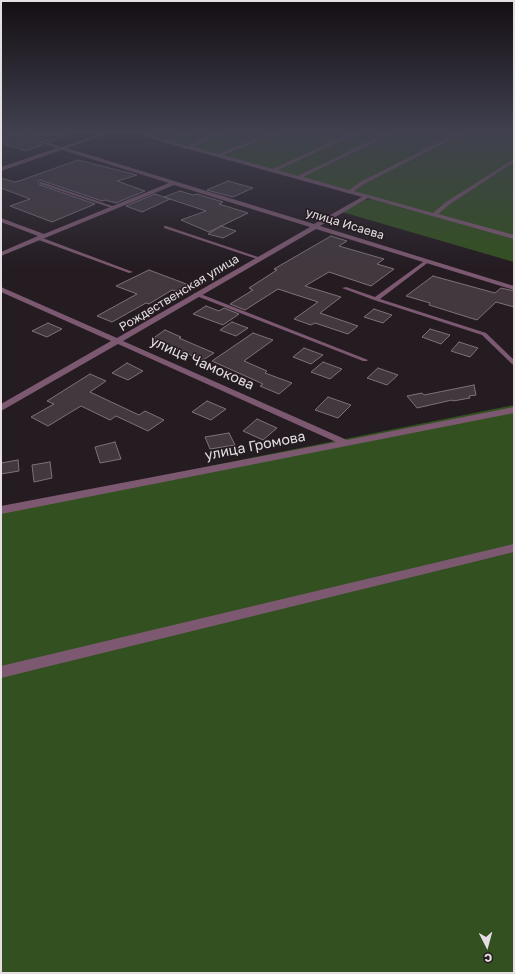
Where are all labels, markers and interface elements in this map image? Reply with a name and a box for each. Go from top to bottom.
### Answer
street label: улица Исаева [304,205,386,243]
street label: Рождественская улица [116,251,242,335]
street label: улица Чамокова [147,332,257,394]
street label: улица Громова [203,428,307,464]
north arrow [467,926,507,966]
text: С [484,952,493,965]

